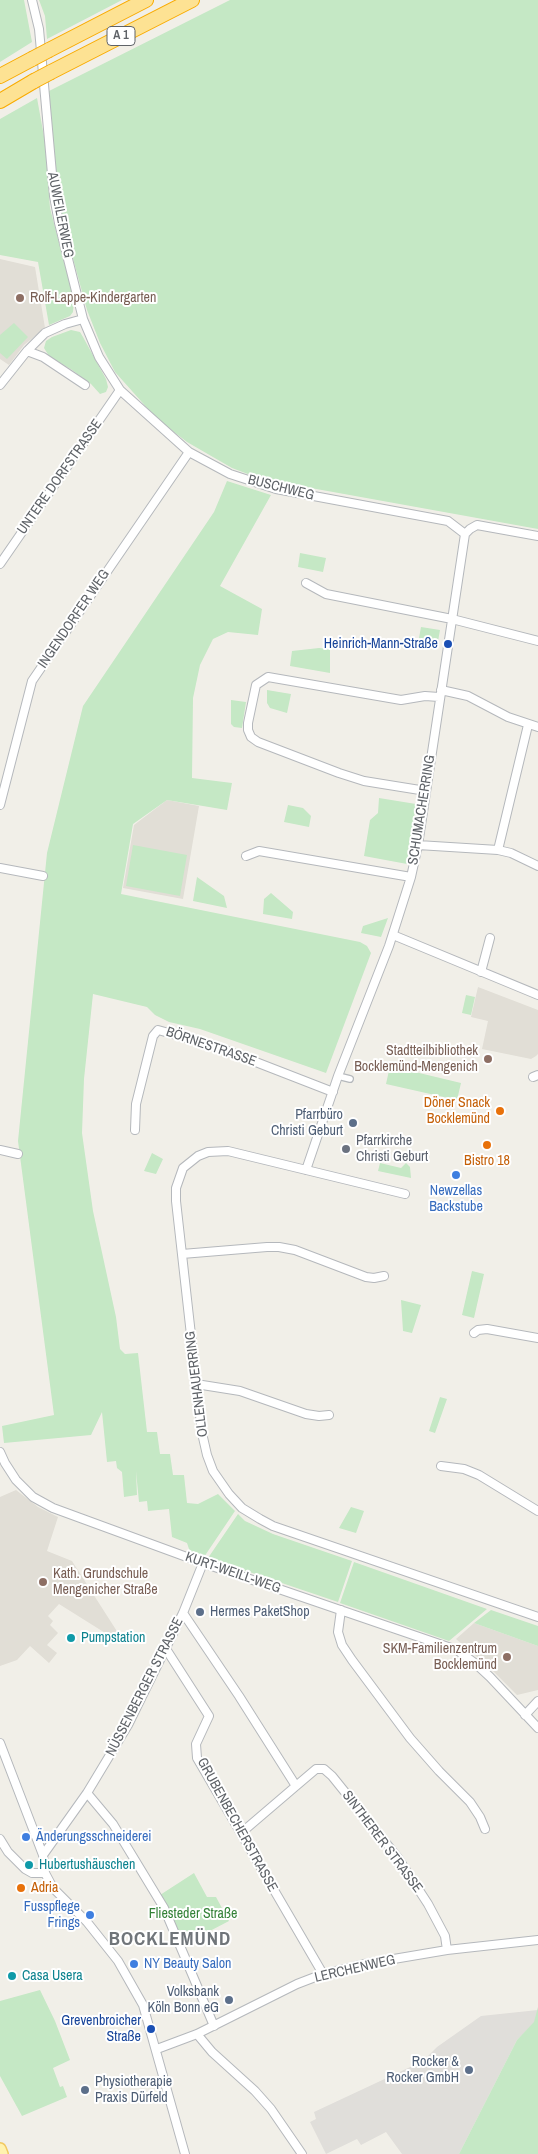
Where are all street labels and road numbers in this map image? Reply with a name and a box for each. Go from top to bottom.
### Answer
road number: A 1 [107,27,135,46]
street label: AUWEILERWEG [43,171,77,259]
street label: UNTERE DORFSTRASSE [14,416,106,538]
street label: BUSCHWEG [246,472,316,504]
street label: INGENDORFER WEG [35,566,113,672]
street label: SCHUMACHERRING [405,754,439,866]
street label: BÖRNESTRASSE [164,1024,258,1070]
street label: OLLENHAUERRING [182,1330,212,1438]
street label: KURT-WEILL-WEG [183,1549,283,1597]
street label: NÜSSENBERGER STRASSE [103,1615,187,1759]
street label: GRUBENBECHERSTRASSE [193,1755,281,1895]
street label: SINTHERER STRASSE [338,1788,426,1896]
street label: LERCHENWEG [313,1952,397,1986]

